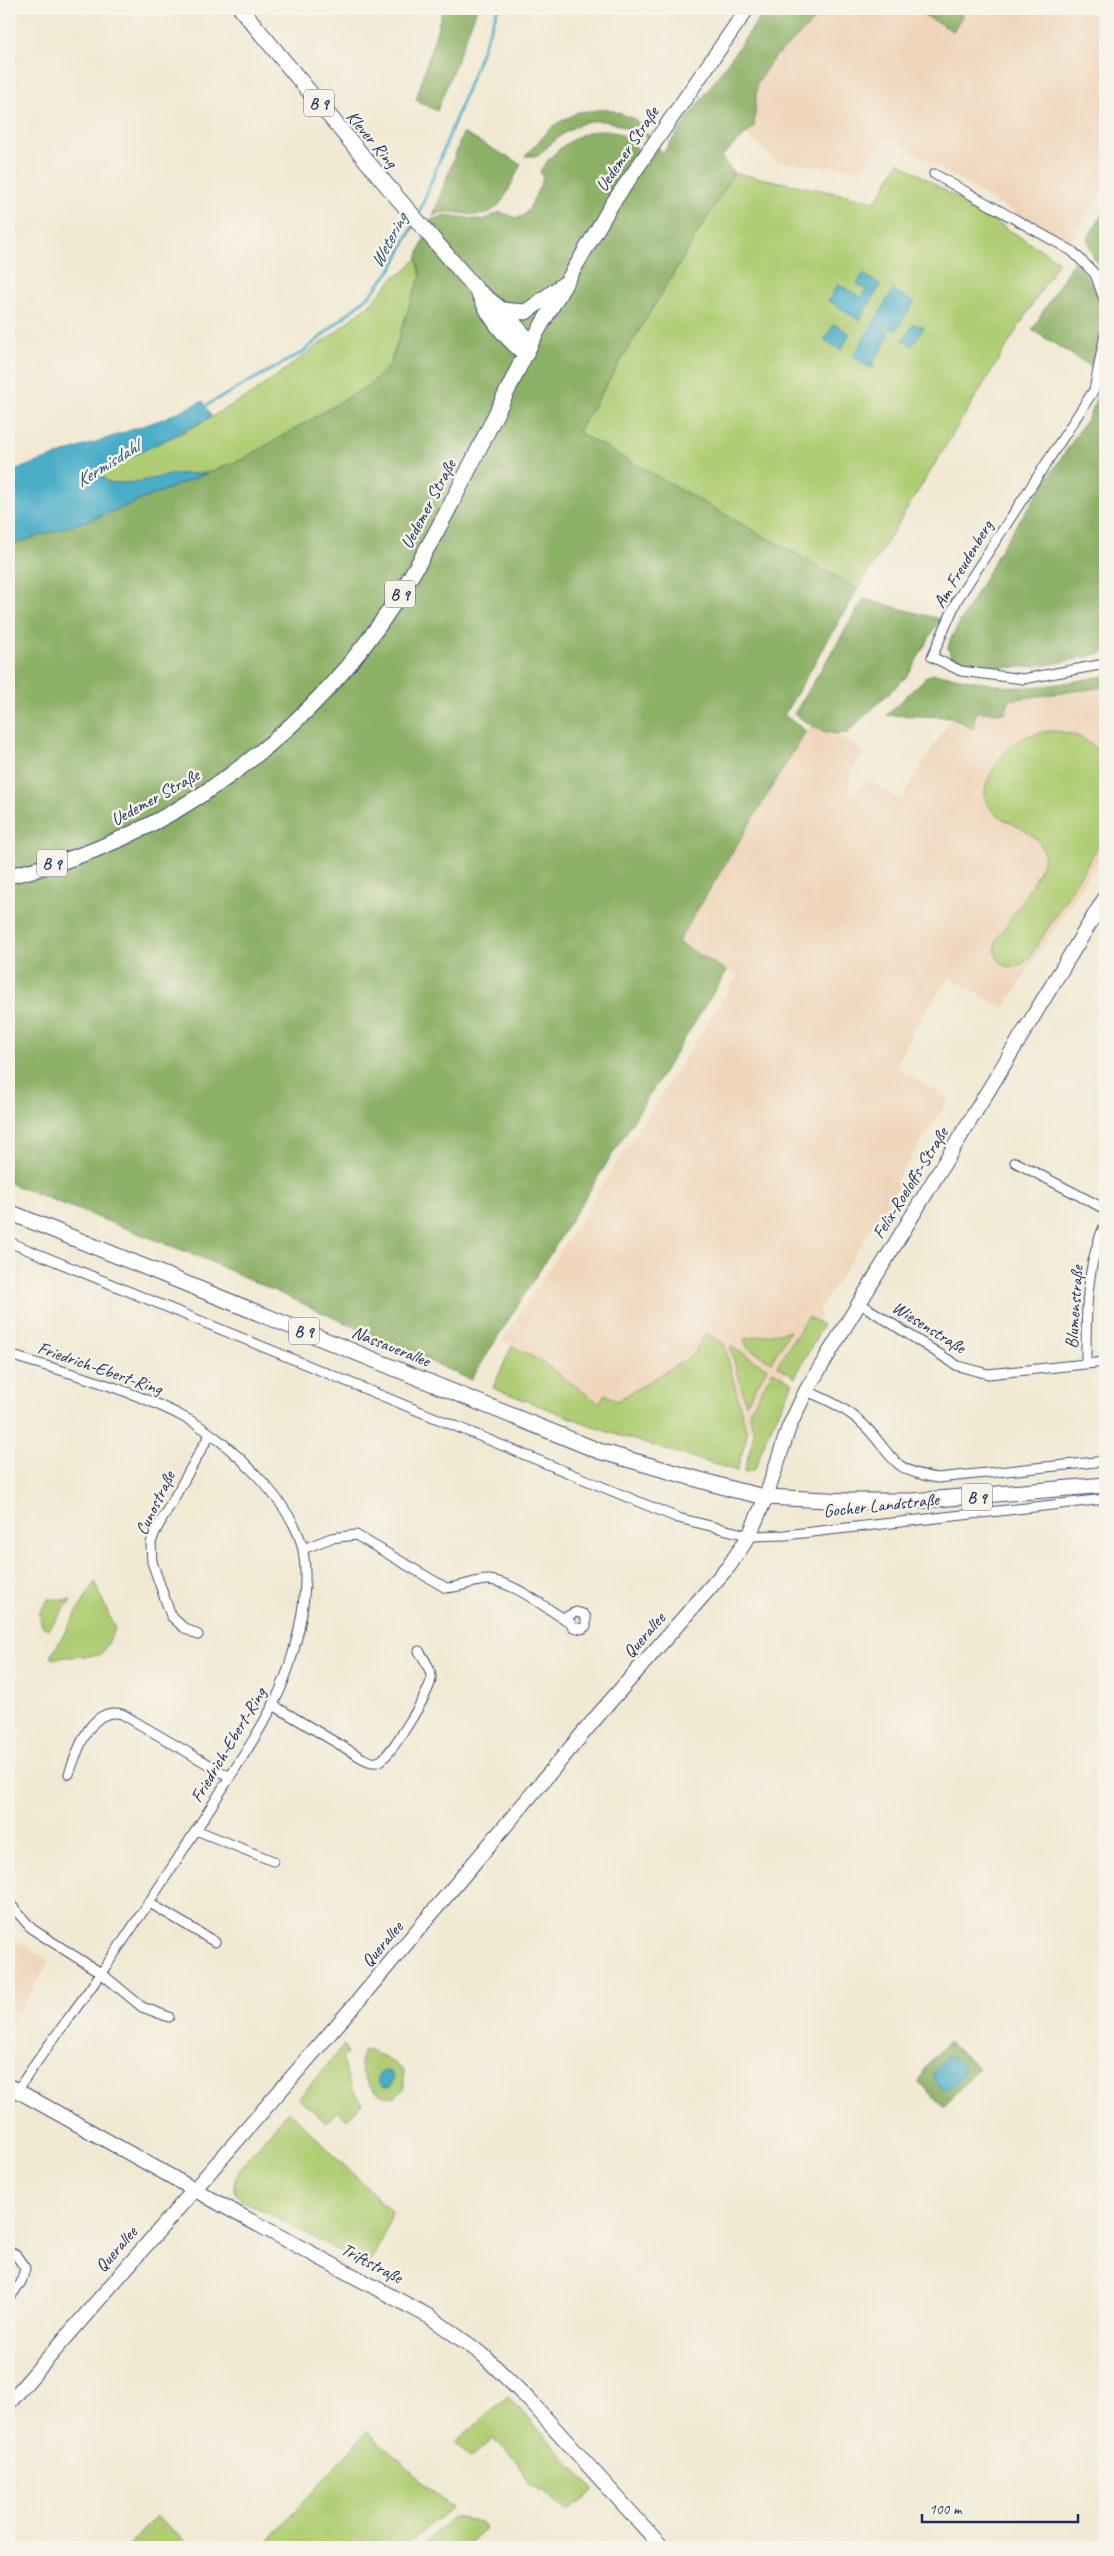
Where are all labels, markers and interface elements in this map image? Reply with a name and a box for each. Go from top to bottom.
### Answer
road number: B 9 [304,90,334,116]
street label: Uedemer Straße [591,101,664,196]
street label: Klever Ring [342,106,403,173]
water label: Wetering [365,207,414,272]
water label: Kermisdahl [71,432,149,493]
street label: Uedemer Straße [395,455,461,552]
street label: Am Freudenberg [928,515,999,612]
road number: B 9 [385,580,415,608]
street label: Uedemer Straße [107,763,204,830]
road number: B 9 [37,850,67,876]
street label: Felix-Roeloffs-Straße [867,1122,954,1243]
street label: Blumenstraße [1060,1264,1088,1349]
street label: Wiesenstraße [888,1296,971,1359]
road number: B 9 [289,1318,319,1344]
street label: Nassauerallee [349,1320,434,1372]
street label: Friedrich-Ebert-Ring [35,1336,167,1400]
street label: Cunostraße [130,1466,180,1539]
road number: B 9 [962,1484,992,1510]
street label: Gocher Landstraße [822,1488,941,1522]
street label: Querallee [618,1607,670,1662]
street label: Friedrich-Ebert-Ring [185,1682,272,1806]
street label: Querallee [356,1916,408,1971]
street label: Querallee [90,2221,142,2276]
street label: Triftstraße [338,2238,407,2289]
scale bar [922,2491,1078,2523]
text: 100 m [929,2500,963,2519]

